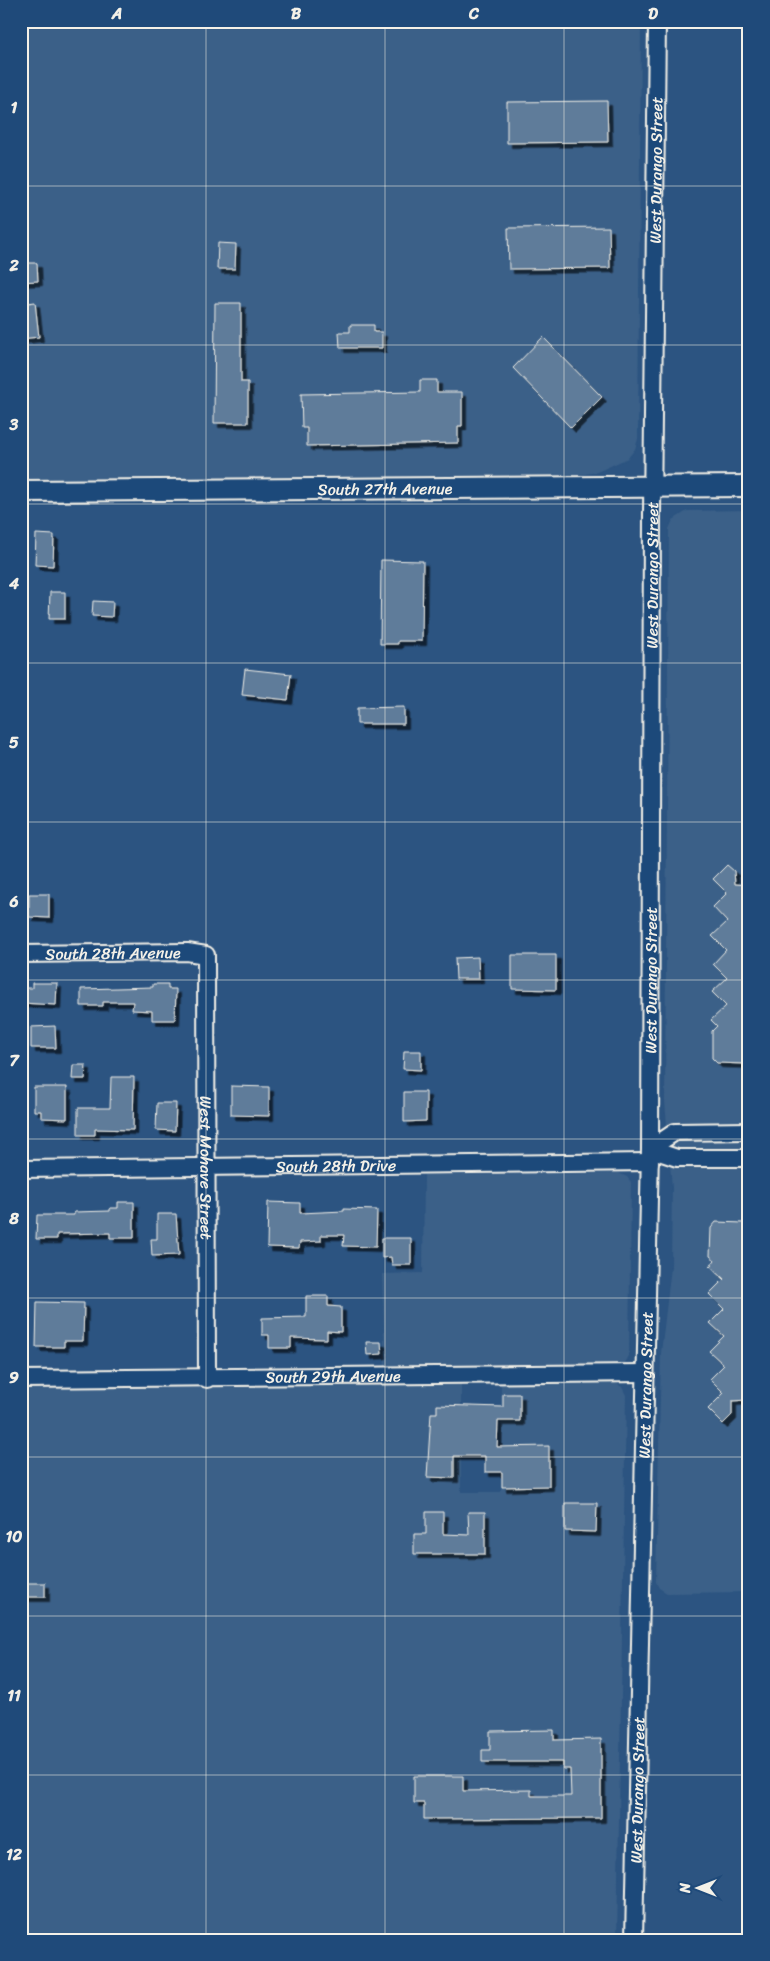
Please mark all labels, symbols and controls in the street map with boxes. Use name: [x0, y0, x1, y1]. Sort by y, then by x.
text: A: [111, 0, 122, 28]
text: B: [291, 0, 302, 28]
text: C: [468, 0, 480, 28]
text: D: [648, 0, 658, 28]
text: 1: [11, 93, 18, 122]
street label: West Durango Street: [641, 97, 671, 244]
text: 2: [8, 251, 19, 280]
text: 3: [9, 410, 19, 439]
street label: South 27th Avenue: [317, 474, 453, 504]
street label: West Durango Street: [638, 502, 667, 649]
text: 4: [8, 569, 19, 598]
text: 5: [9, 728, 19, 757]
text: 6: [8, 887, 19, 916]
street label: West Durango Street: [636, 907, 666, 1054]
street label: South 28th Avenue: [45, 938, 181, 969]
text: 7: [9, 1046, 20, 1075]
street label: West Mohave Street: [191, 1096, 221, 1240]
street label: South 28th Drive: [276, 1151, 396, 1181]
text: 8: [8, 1204, 19, 1233]
street label: West Durango Street: [630, 1311, 662, 1459]
street label: South 29th Avenue: [265, 1361, 401, 1392]
text: 9: [9, 1363, 19, 1392]
text: 10: [6, 1522, 22, 1551]
text: 11: [7, 1681, 21, 1710]
street label: West Durango Street: [622, 1716, 654, 1864]
text: 12: [6, 1840, 23, 1869]
north arrow: [672, 1864, 722, 1914]
text: N: [673, 1883, 698, 1894]

